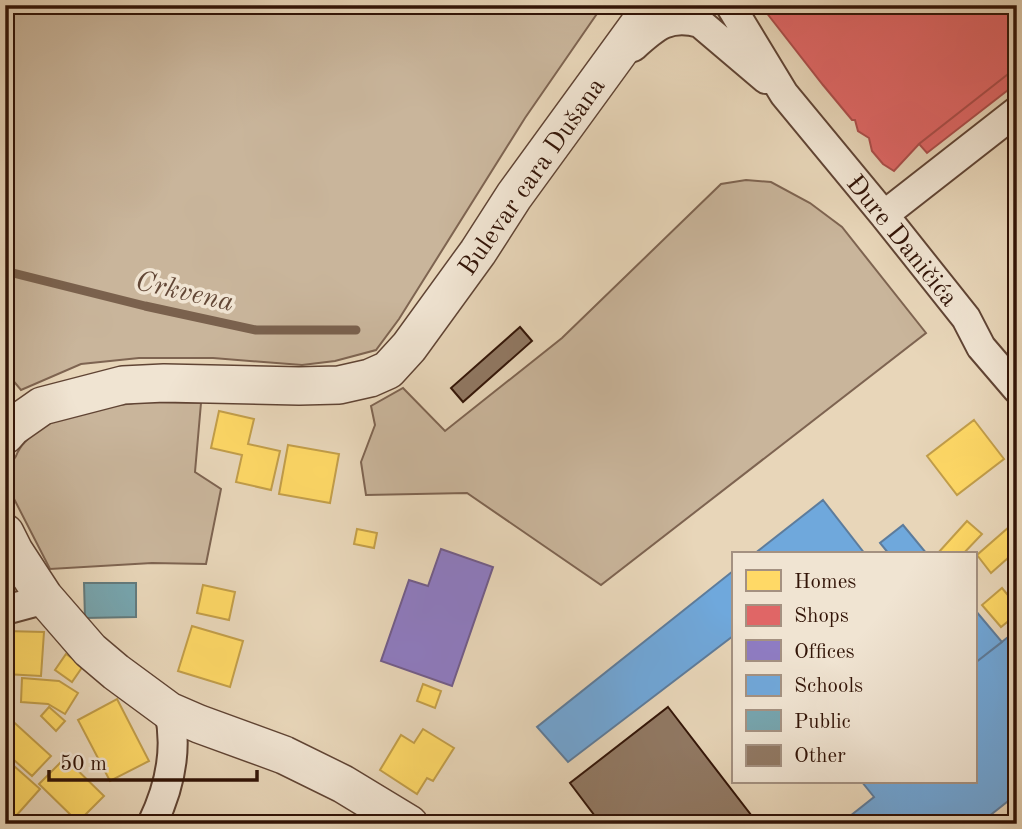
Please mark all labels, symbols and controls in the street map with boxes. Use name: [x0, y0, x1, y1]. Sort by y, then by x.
street label: Bulevar cara Dušana: [455, 73, 611, 281]
street label: Đure Daničića: [841, 171, 962, 312]
water label: Crkvena: [132, 268, 236, 318]
legend: [732, 552, 976, 784]
text: Homes: [794, 572, 856, 593]
text: Shops: [794, 606, 849, 627]
text: Offices: [794, 642, 855, 663]
text: Schools: [794, 676, 863, 697]
text: Public: [794, 712, 851, 733]
scale bar: [49, 738, 257, 782]
text: Other: [794, 746, 846, 767]
text: 50 m: [60, 754, 107, 775]

